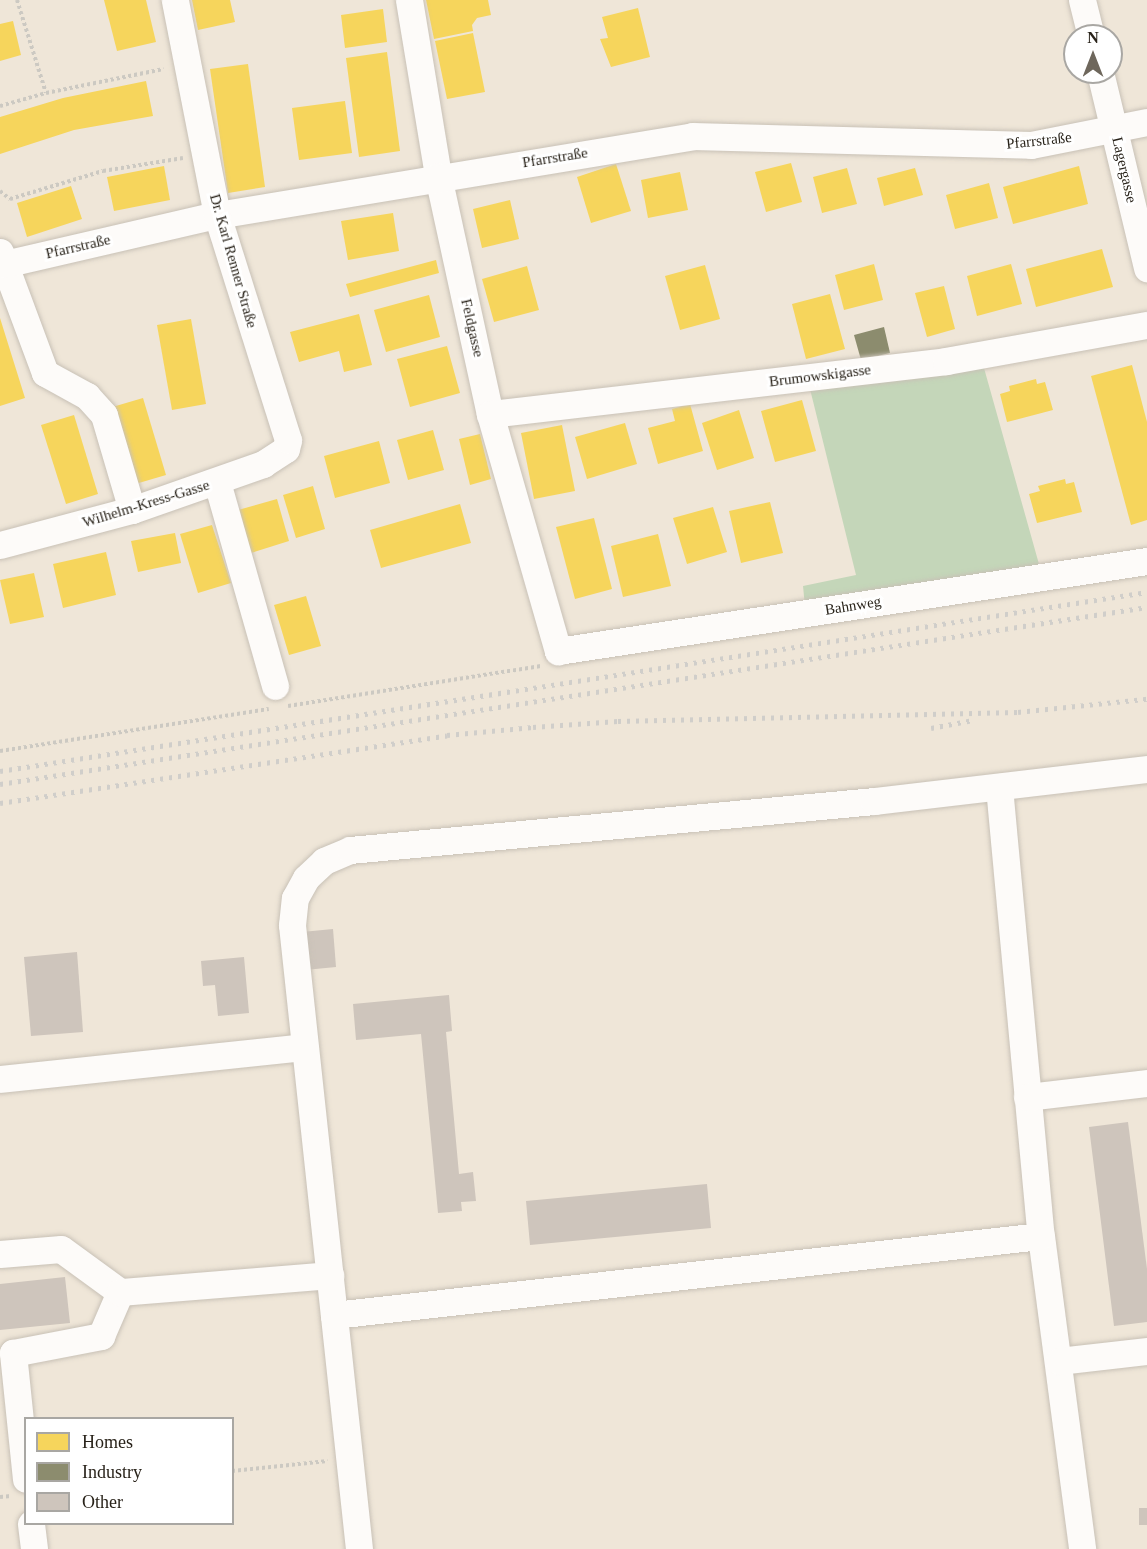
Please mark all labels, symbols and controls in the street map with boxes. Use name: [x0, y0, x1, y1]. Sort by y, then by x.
north arrow: [1063, 24, 1123, 84]
text: N: [1087, 29, 1099, 46]
street label: Pfarrstraße: [1005, 129, 1073, 153]
street label: Lagergasse: [1108, 135, 1140, 205]
street label: Pfarrstraße: [521, 144, 589, 172]
street label: Dr. Karl Renner Straße: [205, 192, 261, 330]
street label: Pfarrstraße: [44, 231, 112, 263]
street label: Feldgasse: [457, 297, 487, 359]
street label: Brumowskigasse: [768, 361, 872, 391]
street label: Wilhelm-Kress-Gasse: [80, 476, 212, 532]
street label: Bahnweg: [824, 593, 882, 619]
legend: [24, 1417, 234, 1525]
text: Homes: [82, 1432, 133, 1452]
text: Industry: [82, 1462, 142, 1482]
text: Other: [82, 1492, 123, 1512]

